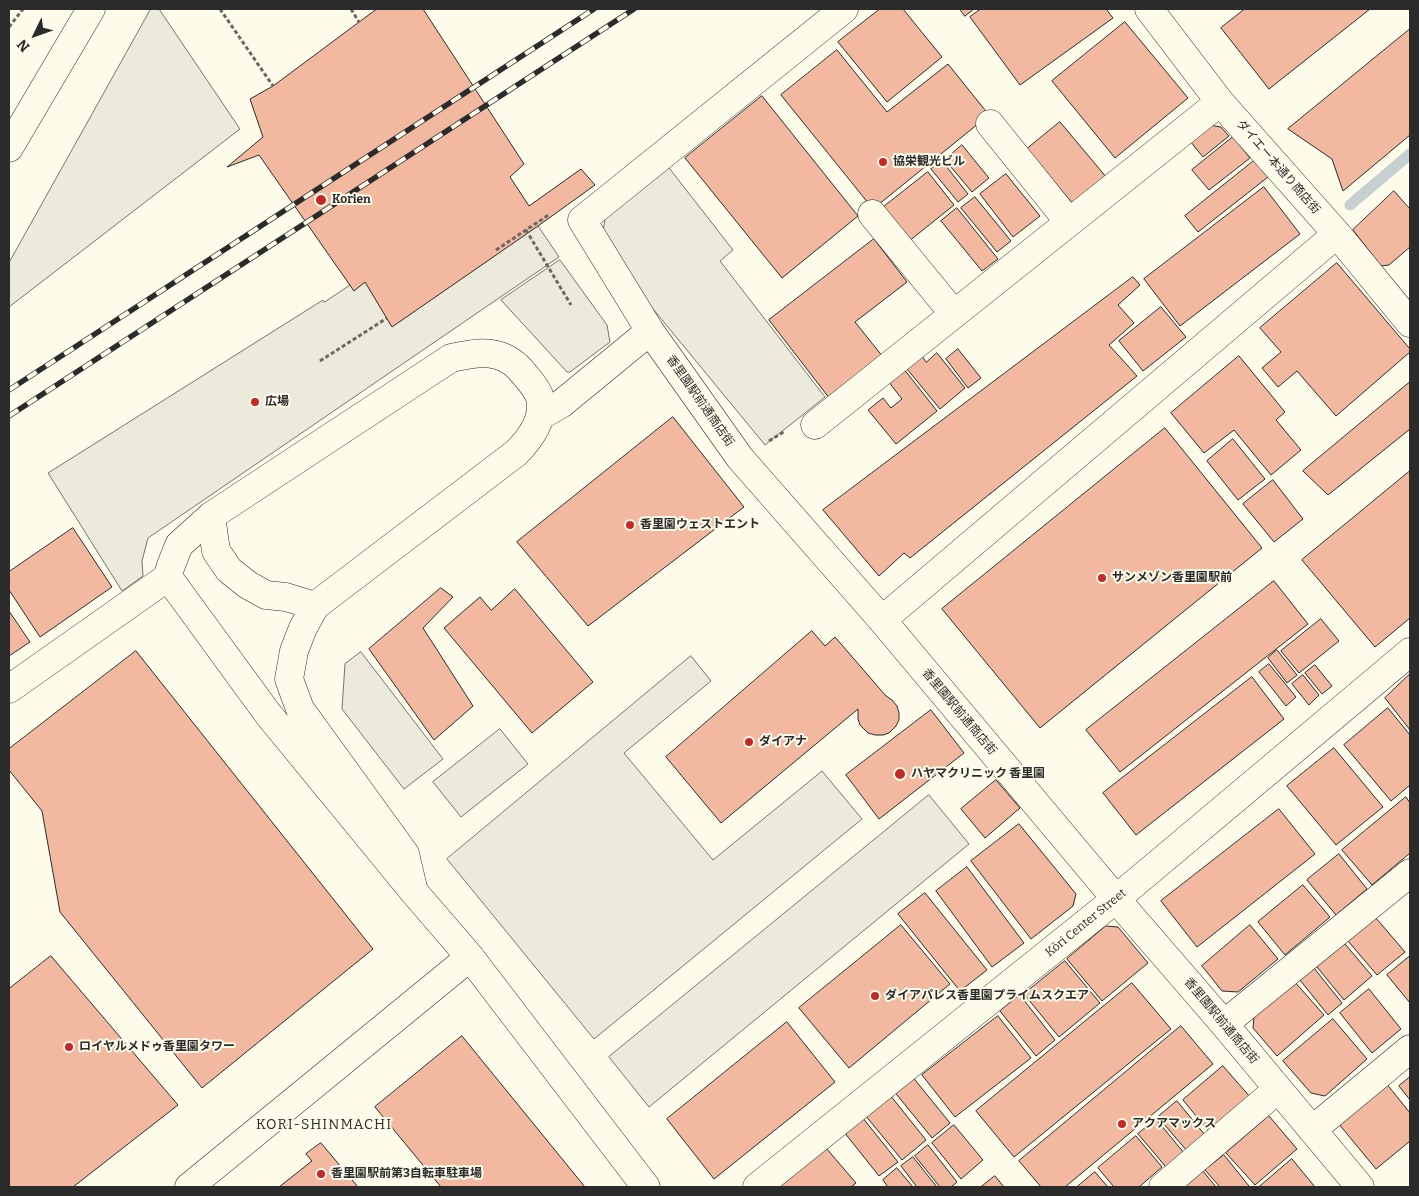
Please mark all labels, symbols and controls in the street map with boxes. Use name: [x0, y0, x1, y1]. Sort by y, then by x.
north arrow: [10, 10, 60, 60]
text: N: [14, 36, 33, 55]
street label: ダイエー本通り商店街: [1233, 117, 1323, 217]
place label: 協栄観光ビル: [893, 155, 965, 169]
marker: 協栄観光ビル: [877, 156, 889, 168]
marker: Korien: [314, 193, 328, 207]
place label: Korien: [332, 193, 371, 207]
street label: 香里園駅前通商店街: [663, 353, 737, 449]
place label: 広場: [265, 395, 289, 409]
marker: 広場: [249, 396, 261, 408]
place label: 香里園ウェストエント: [640, 518, 760, 532]
marker: 香里園ウェストエント: [624, 519, 636, 531]
place label: サンメゾン香里園駅前: [1112, 571, 1232, 585]
marker: サンメゾン香里園駅前: [1096, 572, 1108, 584]
street label: 香里園駅前通商店街: [919, 666, 999, 758]
place label: ダイアナ: [759, 735, 807, 749]
marker: ダイアナ: [743, 736, 755, 748]
marker: ハヤマクリニック 香里園: [893, 767, 907, 781]
place label: ハヤマクリニック 香里園: [911, 767, 1045, 781]
street label: Kōri Center Street: [1043, 886, 1129, 960]
street label: 香里園駅前通商店街: [1181, 975, 1261, 1067]
place label: ダイアパレス香里園プライムスクエア: [885, 989, 1089, 1003]
marker: ダイアパレス香里園プライムスクエア: [869, 990, 881, 1002]
place label: ロイヤルメドゥ香里園タワー: [79, 1040, 235, 1054]
marker: ロイヤルメドゥ香里園タワー: [63, 1041, 75, 1053]
district label: KORI-SHINMACHI: [254, 1117, 394, 1133]
place label: アクアマックス: [1132, 1117, 1216, 1131]
marker: アクアマックス: [1116, 1118, 1128, 1130]
place label: 香里園駅前第3自転車駐車場: [331, 1167, 482, 1181]
marker: 香里園駅前第3自転車駐車場: [315, 1168, 327, 1180]

